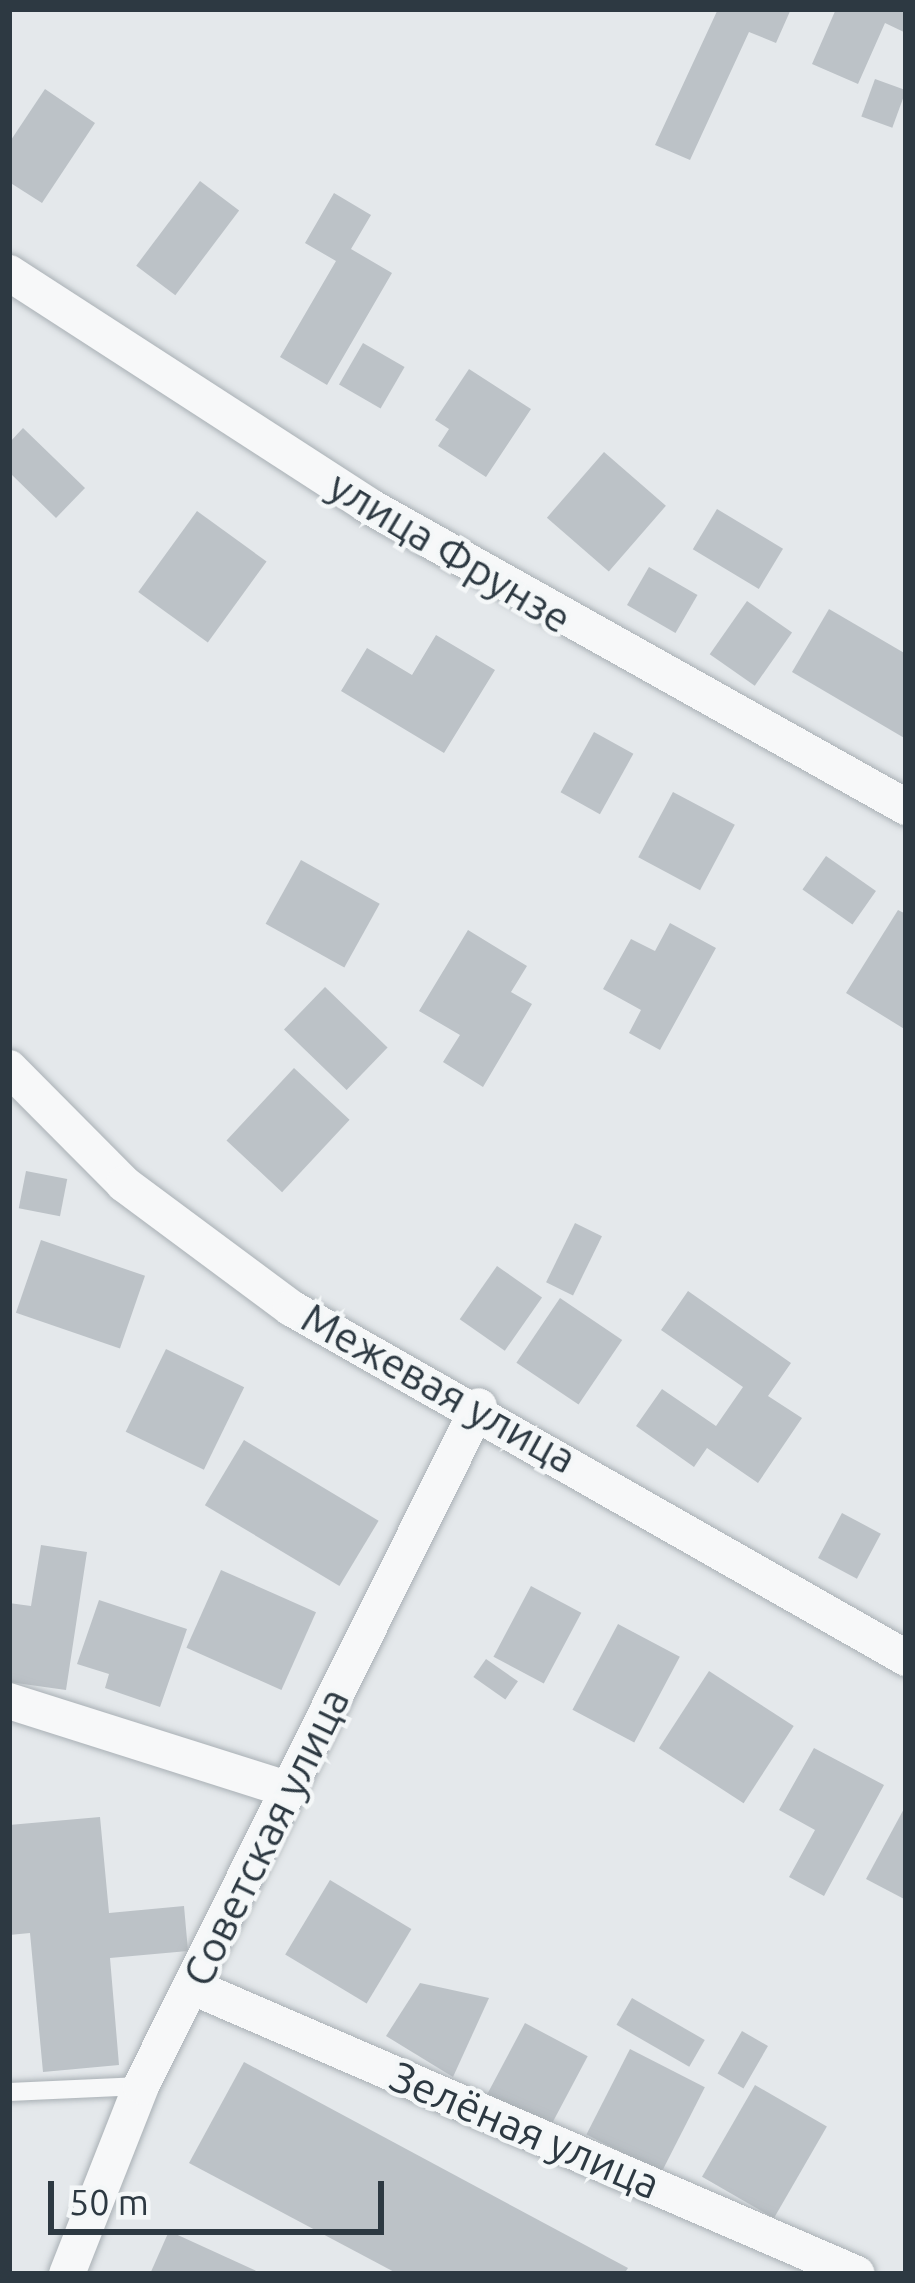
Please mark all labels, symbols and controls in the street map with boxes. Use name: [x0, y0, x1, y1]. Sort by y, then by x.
street label: улица Фрунзе: [320, 460, 580, 644]
street label: Межевая улица: [293, 1292, 585, 1484]
street label: Советская улица: [172, 1680, 360, 1994]
street label: Зелёная улица: [383, 2051, 667, 2209]
scale bar: [54, 2157, 390, 2231]
text: 50 m: [69, 2181, 149, 2222]

